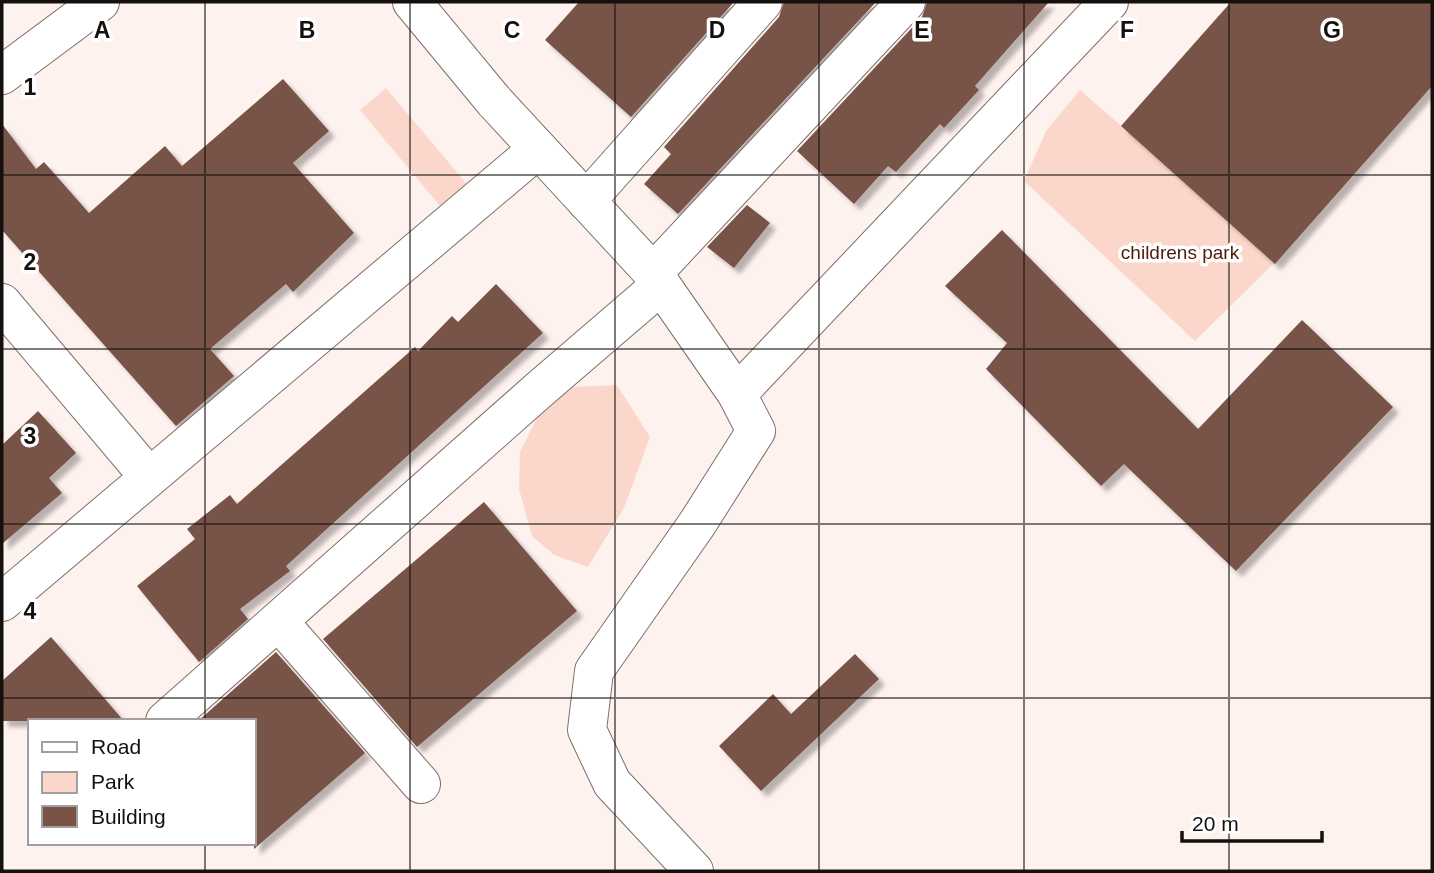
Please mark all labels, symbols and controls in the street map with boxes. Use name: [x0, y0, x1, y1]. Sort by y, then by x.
text: A: [94, 17, 110, 43]
text: B: [299, 17, 315, 43]
text: C: [504, 17, 520, 43]
text: D: [709, 17, 725, 43]
text: E: [914, 17, 930, 43]
text: F: [1120, 17, 1134, 43]
text: G: [1323, 17, 1341, 43]
text: 1: [24, 74, 37, 100]
park label: childrens park: [1121, 242, 1240, 263]
text: 2: [24, 249, 36, 275]
text: 3: [24, 423, 36, 449]
text: 4: [24, 598, 37, 624]
legend: [28, 719, 256, 845]
text: Road: [91, 735, 141, 758]
text: Park: [91, 770, 135, 793]
scale bar: [1182, 800, 1322, 844]
text: Building: [91, 805, 166, 828]
text: 20 m: [1192, 812, 1239, 835]

